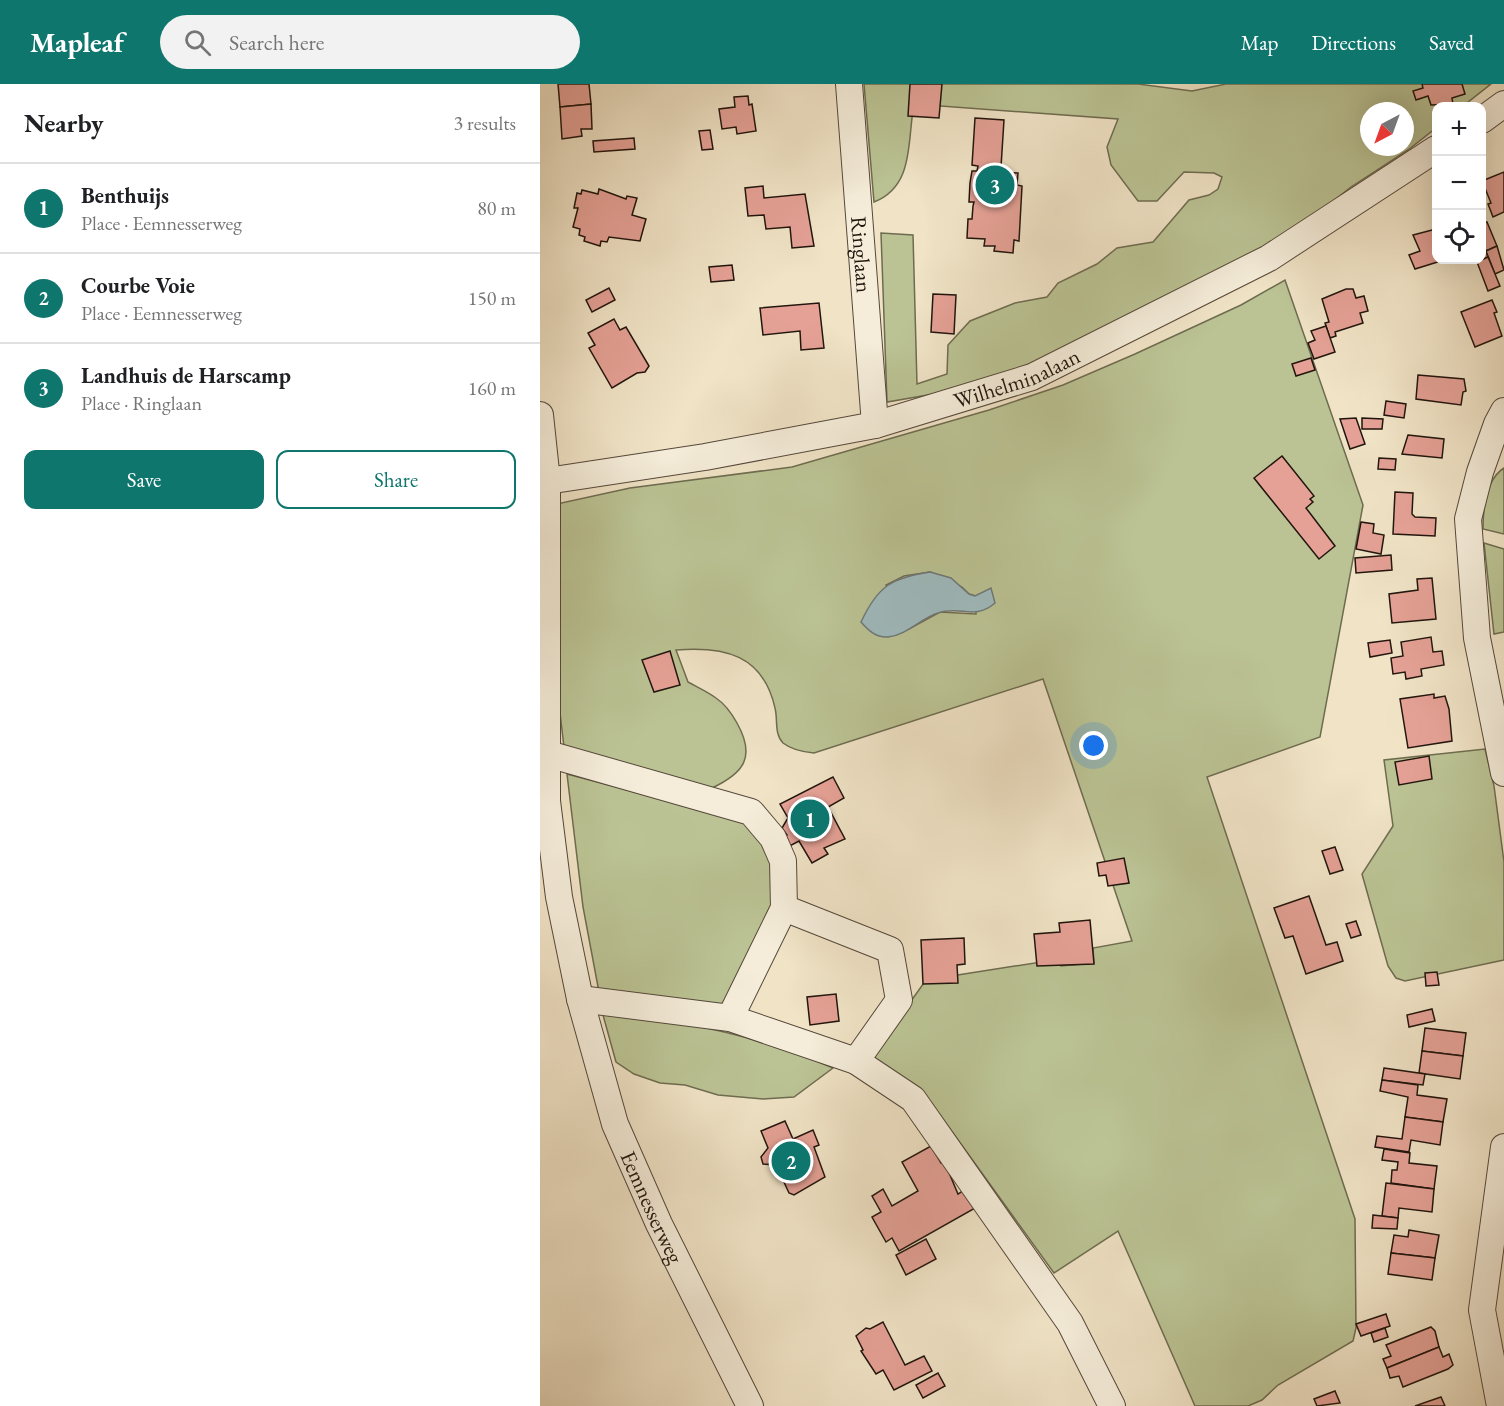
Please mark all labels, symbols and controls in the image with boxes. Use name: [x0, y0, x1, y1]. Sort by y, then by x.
search box: [160, 15, 580, 69]
text: Mapleaf: [30, 24, 124, 60]
icon: search: [181, 26, 214, 59]
text: Search here: [229, 28, 324, 57]
text: Map: [1241, 29, 1278, 56]
text: Directions: [1311, 29, 1396, 56]
text: Saved: [1429, 29, 1474, 56]
north arrow: [1360, 102, 1414, 156]
map controls: [1432, 102, 1486, 264]
button: +: [1432, 102, 1486, 156]
text: Nearby: [24, 106, 104, 140]
text: 3 results: [453, 110, 516, 136]
button: −: [1432, 156, 1486, 210]
pin: 3: [976, 162, 1014, 208]
text: Benthuijs: [81, 181, 169, 210]
text: 1: [38, 195, 49, 221]
text: 80 m: [477, 195, 516, 221]
text: Place · Eemnesserweg: [81, 210, 242, 236]
button: locate: [1432, 210, 1486, 264]
street label: Ringlaan: [845, 215, 879, 294]
text: Courbe Voie: [81, 271, 195, 300]
text: 2: [38, 285, 49, 311]
text: 150 m: [468, 285, 516, 311]
text: Place · Eemnesserweg: [81, 300, 242, 326]
street label: Wilhelminalaan: [950, 341, 1085, 415]
text: Landhuis de Harscamp: [81, 361, 291, 390]
text: 3: [38, 375, 49, 401]
text: 160 m: [468, 375, 516, 401]
text: Place · Ringlaan: [81, 390, 202, 416]
button: Save: [24, 450, 264, 509]
button: Share: [276, 450, 516, 509]
your location: [1079, 731, 1108, 760]
pin: 1: [790, 796, 830, 842]
pin: 2: [772, 1138, 810, 1184]
street label: Eemnesserweg: [614, 1146, 691, 1268]

